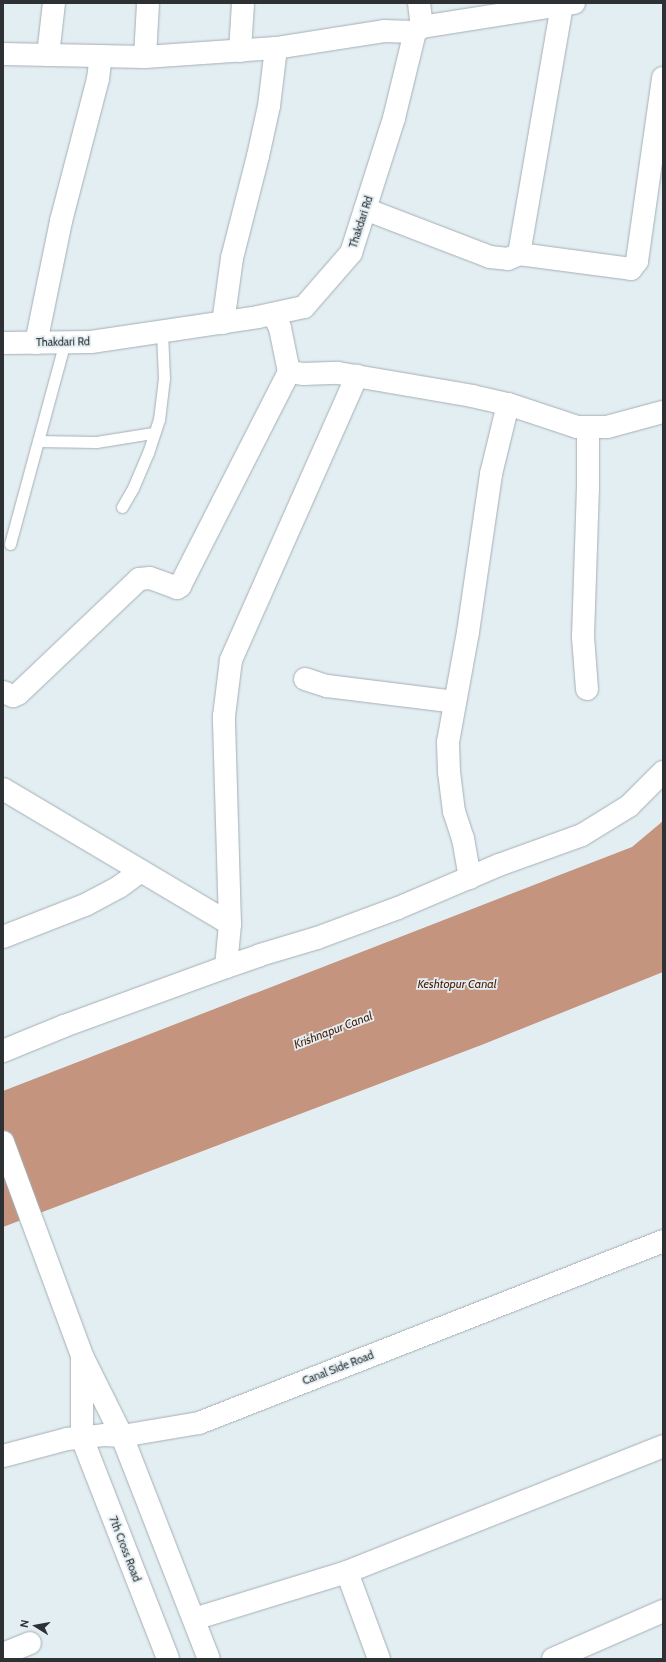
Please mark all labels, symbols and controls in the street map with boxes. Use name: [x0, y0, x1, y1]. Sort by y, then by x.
street label: Thakdari Rd: [346, 194, 376, 250]
street label: Thakdari Rd: [36, 335, 90, 349]
water label: Keshtopur Canal: [417, 977, 497, 991]
water label: Krishnapur Canal: [292, 1008, 374, 1052]
street label: Canal Side Road: [300, 1348, 376, 1388]
street label: 7th Cross Road: [106, 1514, 144, 1584]
north arrow: [16, 1606, 56, 1646]
text: N: [17, 1619, 32, 1629]

